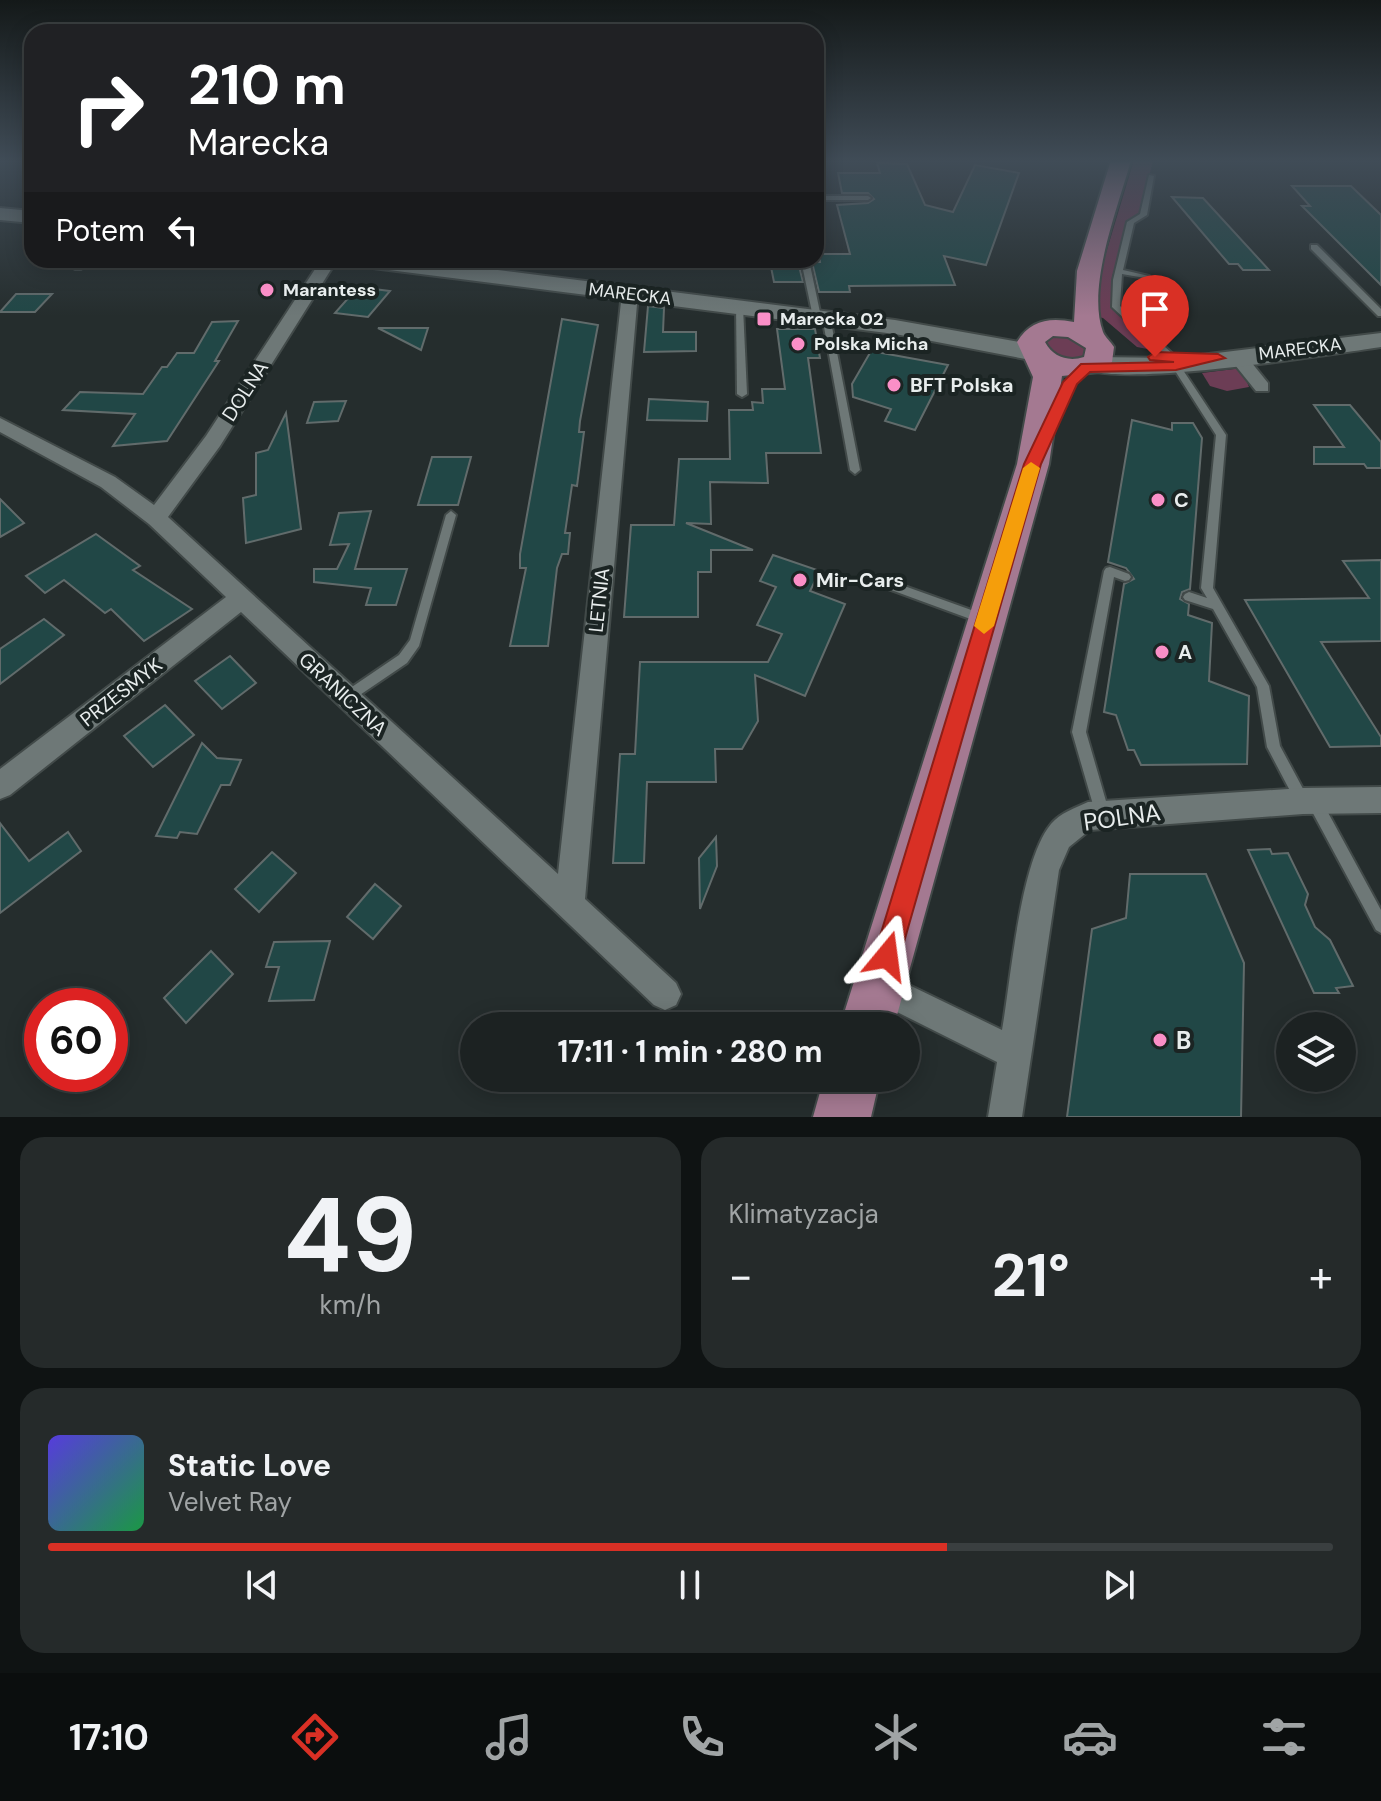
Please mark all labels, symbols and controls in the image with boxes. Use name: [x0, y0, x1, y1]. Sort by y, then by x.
text: 210 m: [188, 48, 346, 121]
icon: right: [56, 56, 160, 160]
text: Marecka: [188, 119, 329, 166]
icon: left: [161, 208, 205, 252]
text: Potem: [56, 211, 145, 250]
pin: [1121, 275, 1189, 357]
street label: MARECKA: [587, 277, 673, 311]
place label: Marantess: [283, 278, 376, 302]
marker: Marantess: [258, 281, 276, 299]
icon: arrive: [1133, 287, 1177, 331]
place label: Marecka 02: [780, 307, 883, 331]
marker: Marecka 02: [755, 310, 773, 328]
place label: Polska Micha: [814, 332, 928, 356]
street label: MARECKA: [1257, 332, 1343, 366]
marker: Polska Micha: [789, 335, 807, 353]
street label: DOLNA: [216, 356, 274, 426]
place label: BFT Polska: [910, 372, 1013, 398]
marker: BFT Polska: [885, 376, 903, 394]
place label: C: [1174, 487, 1189, 513]
marker: C: [1149, 491, 1167, 509]
street label: LETNIA: [583, 566, 615, 634]
place label: Mir-Cars: [816, 567, 904, 593]
marker: Mir-Cars: [791, 571, 809, 589]
place label: A: [1178, 639, 1192, 665]
marker: A: [1153, 643, 1171, 661]
street label: GRANICZNA: [294, 647, 392, 741]
street label: PRZESMYK: [75, 652, 168, 732]
street label: POLNA: [1081, 796, 1163, 838]
position arrow: [845, 914, 929, 998]
speed limit sign: 60: [24, 988, 128, 1092]
map controls: [1276, 1012, 1356, 1092]
button: layers: [1276, 1012, 1356, 1092]
place label: B: [1176, 1025, 1191, 1056]
marker: B: [1151, 1031, 1169, 1049]
text: 17:11 · 1 min · 280 m: [557, 1032, 823, 1071]
text: 49: [283, 1168, 417, 1303]
text: Klimatyzacja: [729, 1197, 879, 1231]
text: 21°: [992, 1236, 1070, 1315]
text: −: [729, 1247, 753, 1305]
text: +: [1309, 1247, 1333, 1305]
text: km/h: [320, 1288, 381, 1322]
text: Static Love: [168, 1446, 331, 1485]
text: Velvet Ray: [168, 1485, 292, 1519]
icon: previous: [240, 1563, 284, 1607]
icon: pause: [668, 1563, 712, 1607]
icon: next: [1097, 1563, 1141, 1607]
icon: directions: [287, 1709, 343, 1765]
icon: music: [481, 1709, 537, 1765]
icon: phone: [674, 1709, 730, 1765]
icon: climate: [868, 1709, 924, 1765]
icon: car: [1062, 1709, 1118, 1765]
icon: filters: [1256, 1709, 1312, 1765]
text: 17:10: [69, 1714, 149, 1761]

